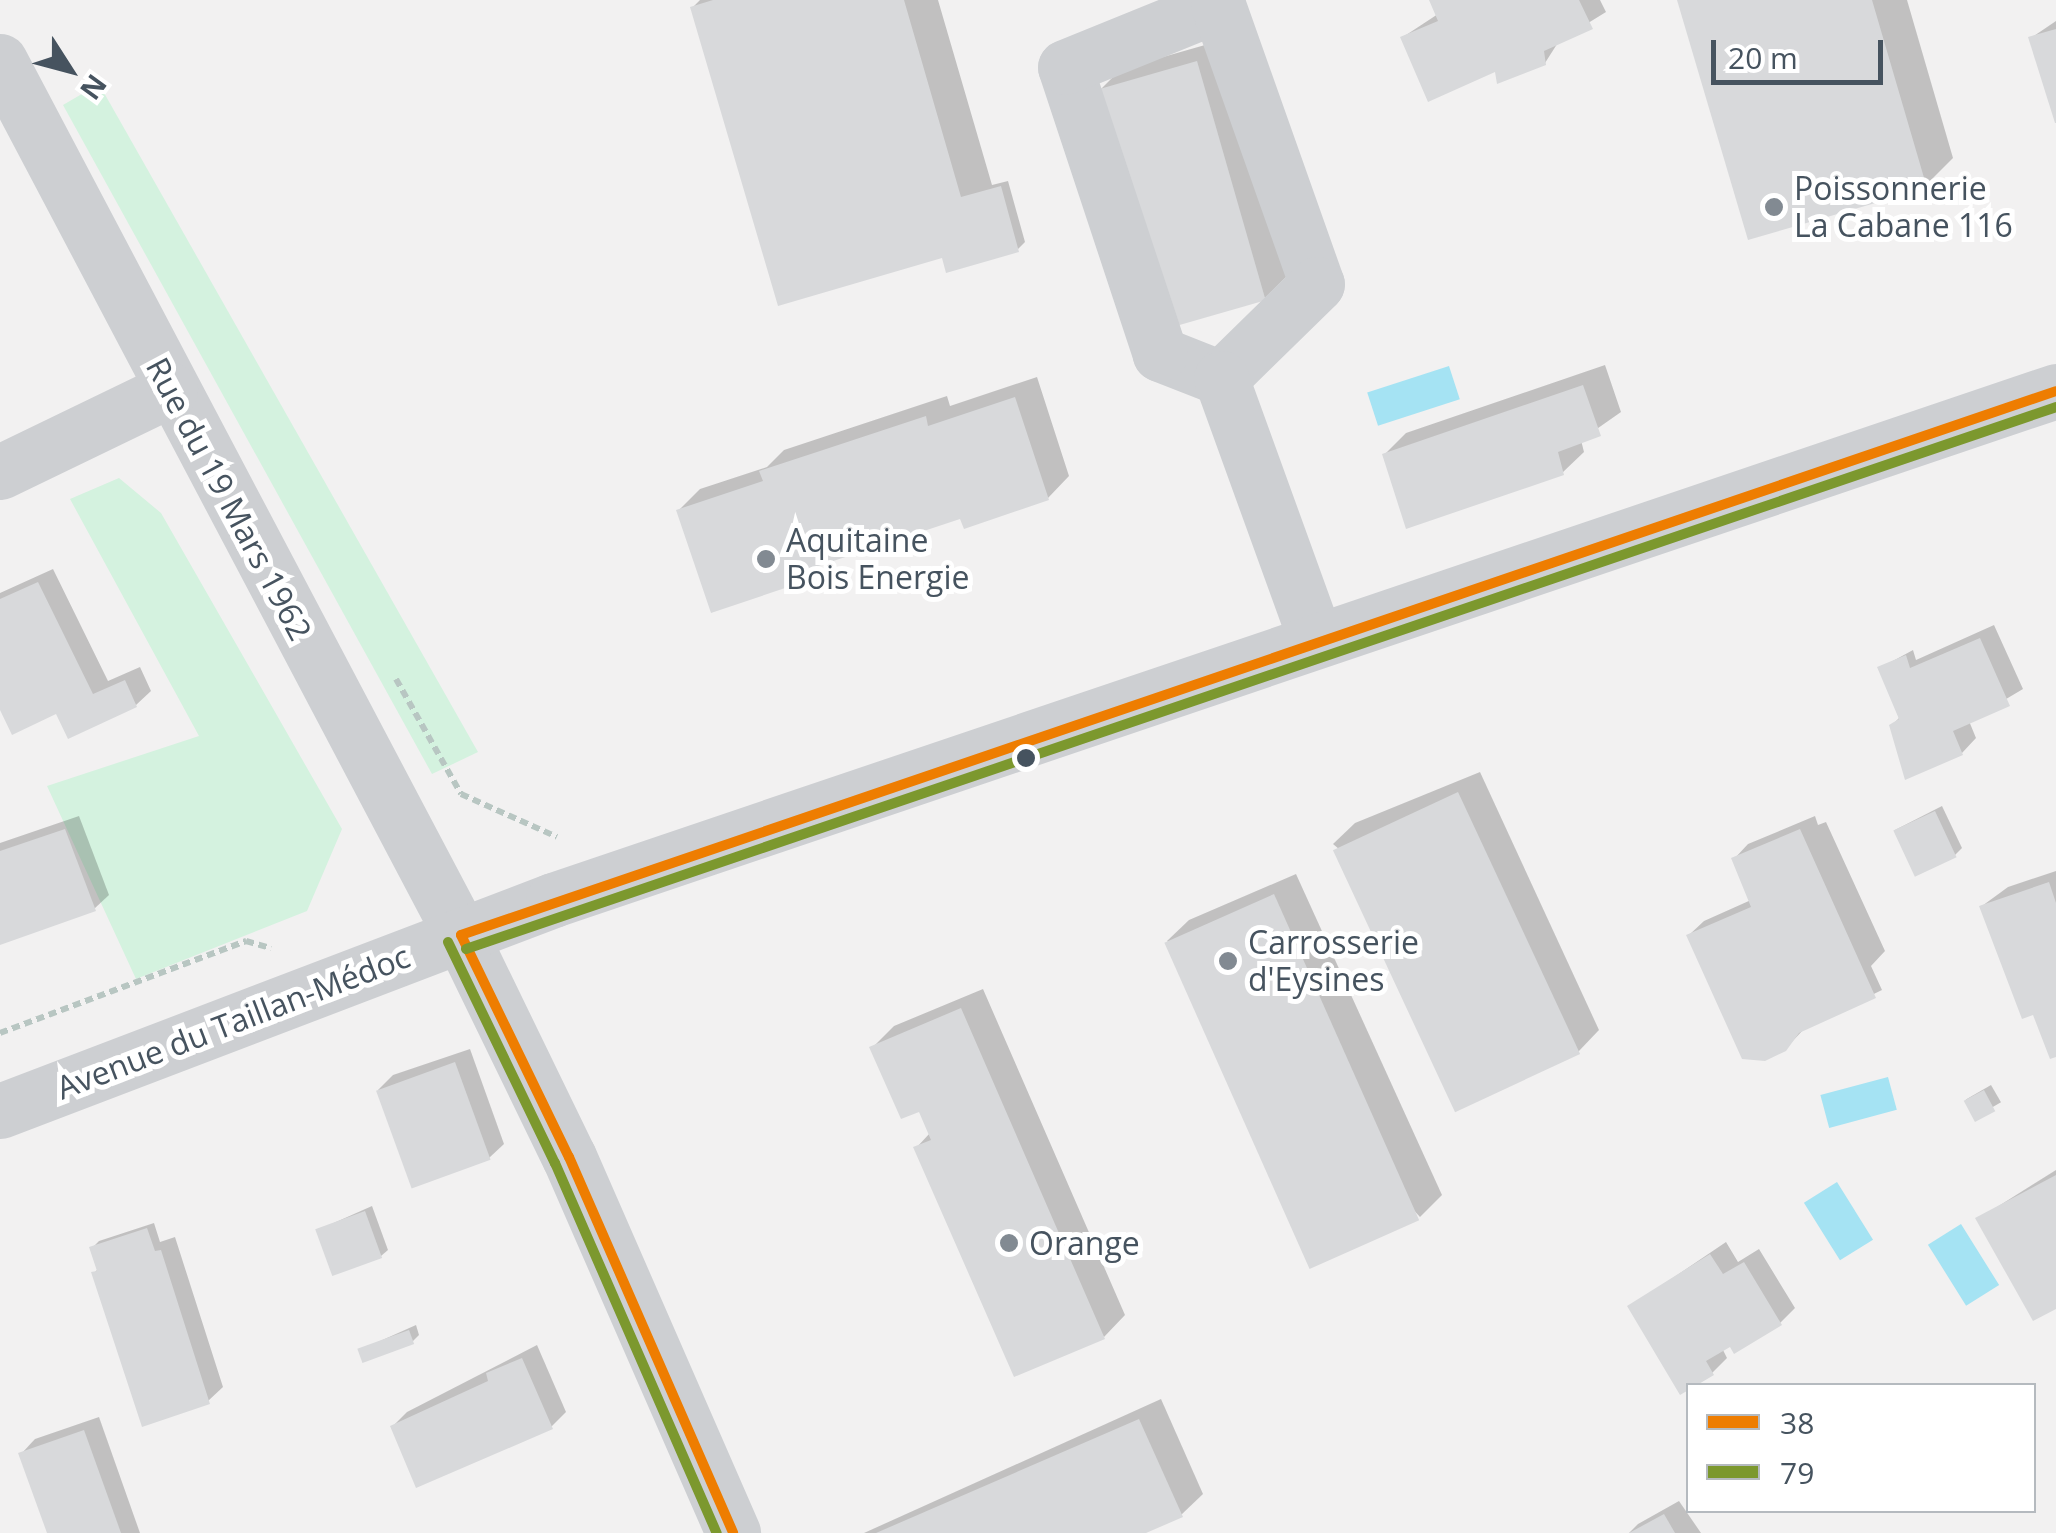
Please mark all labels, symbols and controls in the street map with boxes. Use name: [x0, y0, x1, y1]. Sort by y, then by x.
north arrow: [20, 20, 120, 120]
scale bar: [1716, 20, 1888, 82]
text: 20 m: [1728, 37, 1798, 78]
text: N: [72, 67, 116, 108]
place label: Poissonnerie La Cabane 116: [1794, 170, 2013, 245]
marker: Poissonnerie La Cabane 116: [1763, 196, 1785, 218]
street label: Rue du 19 Mars 1962: [138, 351, 320, 647]
place label: Aquitaine Bois Energie: [786, 522, 969, 597]
marker: Aquitaine Bois Energie: [755, 548, 777, 570]
unlabelled marker: [1016, 748, 1036, 768]
place label: Carrosserie d'Eysines: [1248, 924, 1419, 999]
street label: Avenue du Taillan-Médoc: [51, 937, 415, 1107]
marker: Carrosserie d'Eysines: [1217, 950, 1239, 972]
place label: Orange: [1029, 1224, 1140, 1262]
marker: Orange: [998, 1232, 1020, 1254]
legend: [1686, 1383, 2036, 1513]
text: 38: [1780, 1402, 1814, 1443]
text: 79: [1780, 1452, 1814, 1493]

